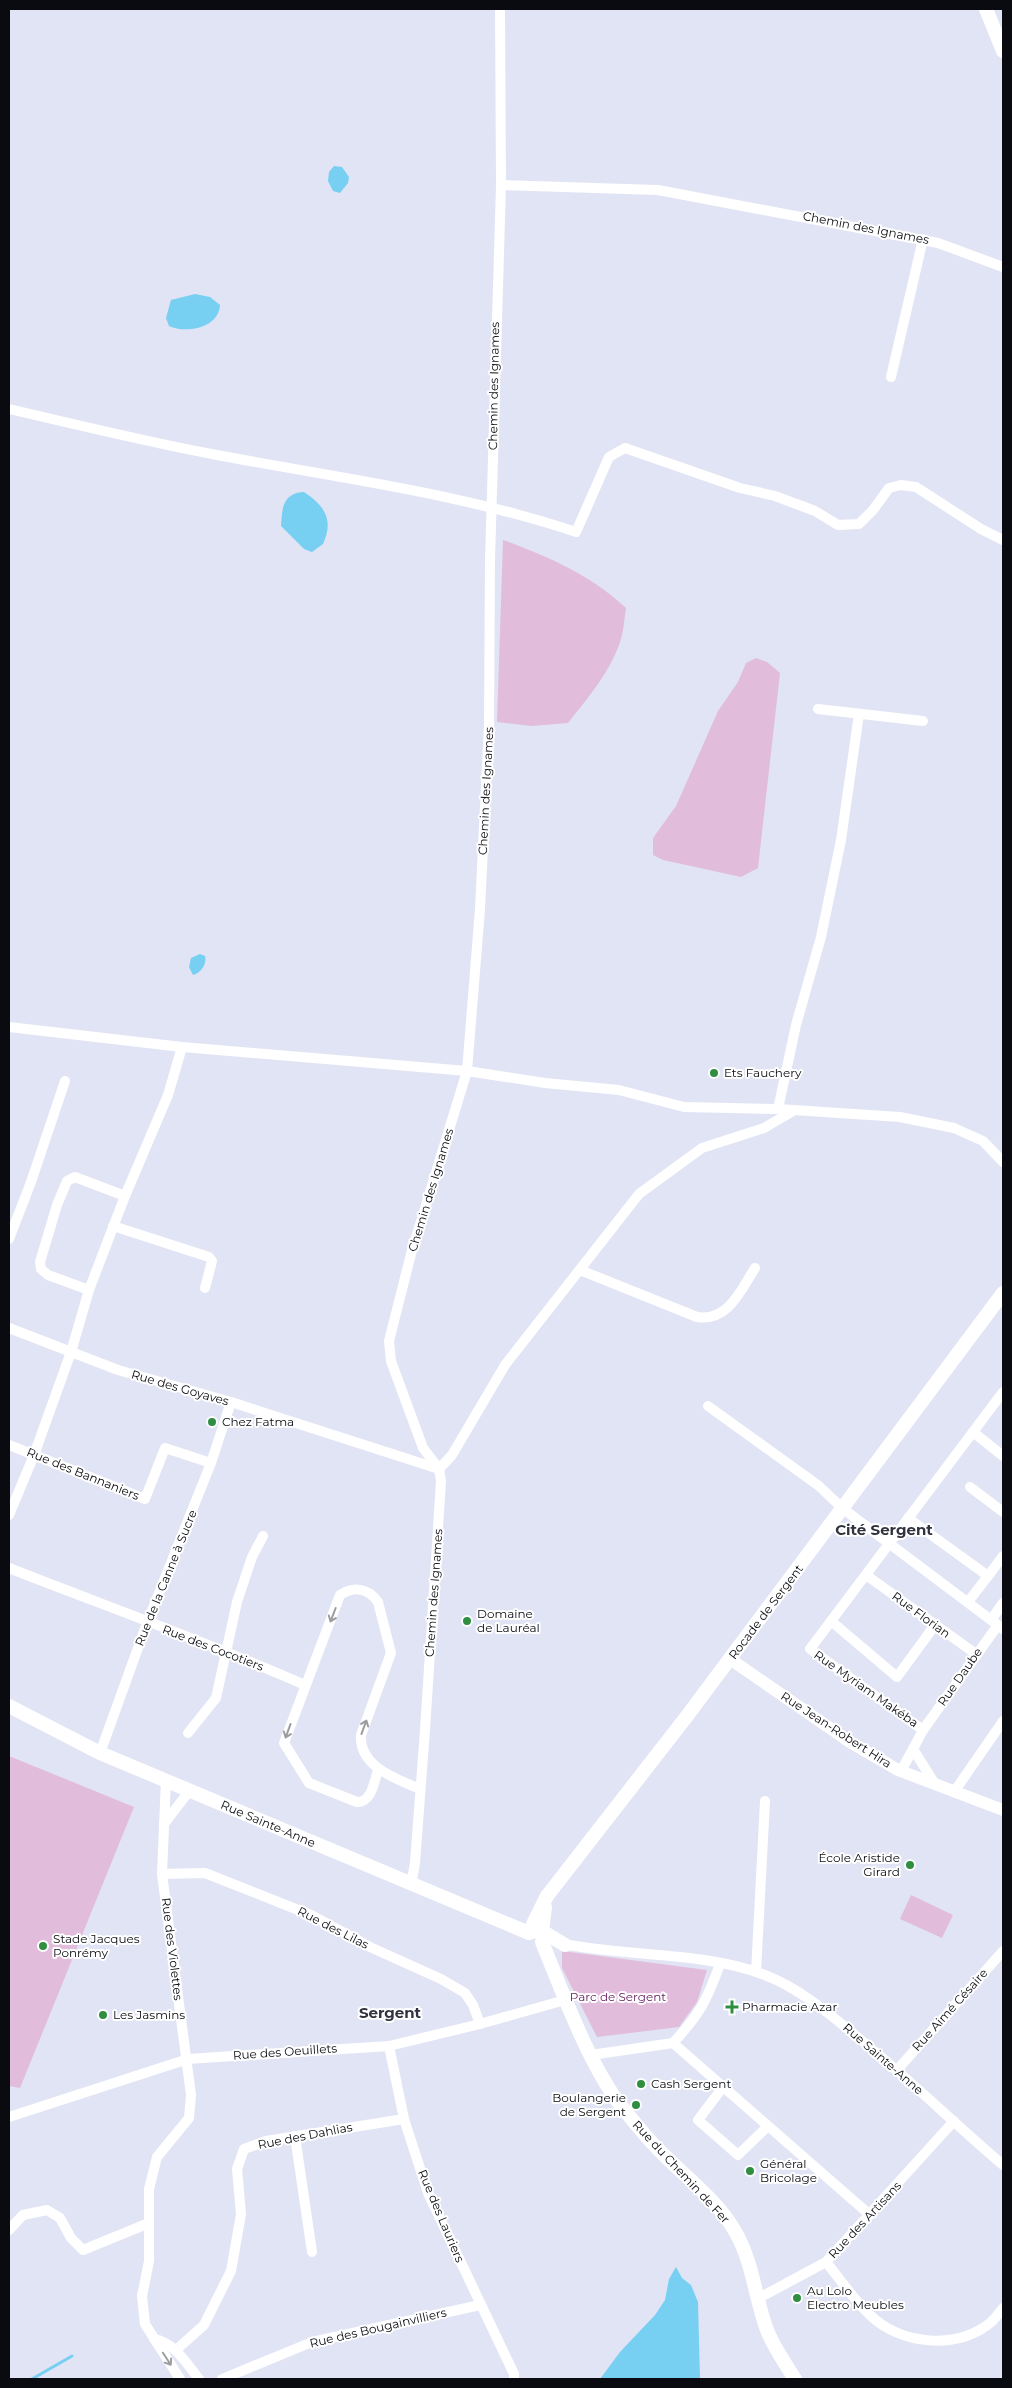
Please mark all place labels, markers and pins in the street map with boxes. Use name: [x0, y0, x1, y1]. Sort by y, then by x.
place label: Ets Fauchery: [724, 1065, 802, 1080]
marker: Ets Fauchery: [708, 1067, 720, 1079]
place label: Chez Fatma: [222, 1414, 294, 1429]
marker: Chez Fatma: [206, 1416, 218, 1428]
place label: Domaine de Lauréal: [477, 1606, 540, 1635]
marker: Domaine de Lauréal: [461, 1615, 473, 1627]
place label: École Aristide Girard: [818, 1850, 900, 1879]
marker: École Aristide Girard: [904, 1859, 916, 1871]
place label: Stade Jacques Ponrémy: [53, 1931, 140, 1960]
marker: Stade Jacques Ponrémy: [37, 1940, 49, 1952]
place label: Pharmacie Azar: [742, 1999, 837, 2014]
marker: Pharmacie Azar: [726, 2001, 738, 2013]
place label: Les Jasmins: [113, 2007, 185, 2022]
marker: Les Jasmins: [97, 2009, 109, 2021]
place label: Cash Sergent: [651, 2076, 731, 2091]
marker: Cash Sergent: [635, 2078, 647, 2090]
place label: Boulangerie de Sergent: [552, 2090, 626, 2119]
marker: Boulangerie de Sergent: [630, 2099, 642, 2111]
place label: Général Bricolage: [760, 2156, 817, 2185]
marker: Général Bricolage: [744, 2165, 756, 2177]
place label: Au Lolo Electro Meubles: [807, 2283, 904, 2312]
marker: Au Lolo Electro Meubles: [791, 2292, 803, 2304]

